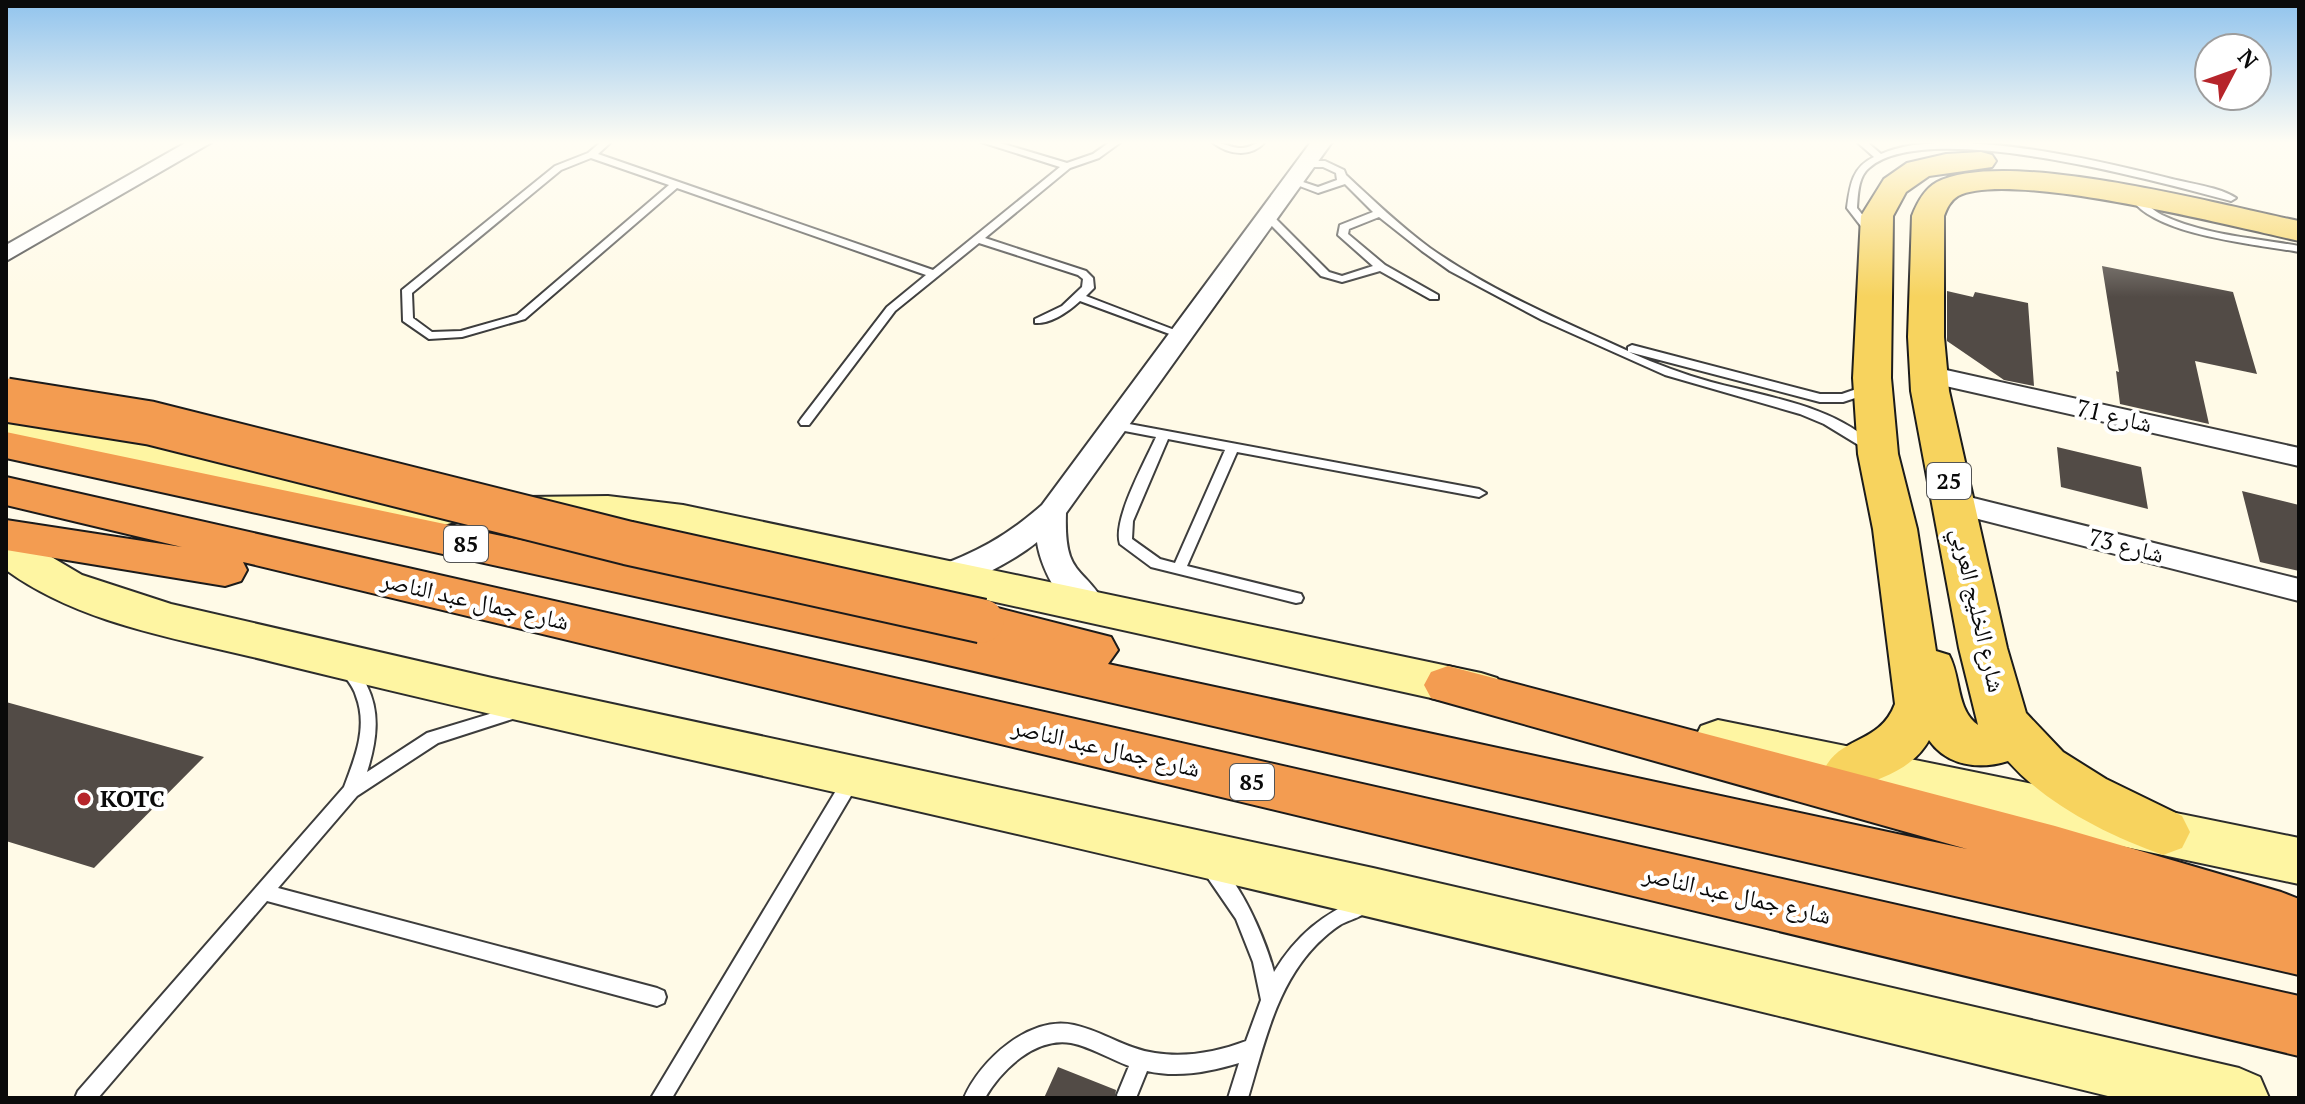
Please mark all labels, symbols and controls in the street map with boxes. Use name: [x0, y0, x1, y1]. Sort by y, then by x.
north arrow: [2193, 32, 2273, 112]
text: N: [2232, 43, 2265, 75]
street label: شارع 71: [2073, 391, 2155, 439]
road number: 25: [1927, 463, 1971, 499]
street label: شارع 73: [2085, 520, 2167, 570]
street label: شارع الخليج العربي: [1940, 524, 2013, 696]
road number: 85: [444, 526, 488, 562]
street label: شارع جمال عبد الناصر: [377, 563, 572, 637]
street label: شارع جمال عبد الناصر: [1008, 710, 1203, 784]
road number: 85: [1230, 764, 1274, 800]
place label: KOTC: [100, 782, 165, 814]
marker: KOTC: [75, 790, 93, 808]
street label: شارع جمال عبد الناصر: [1639, 857, 1834, 931]

